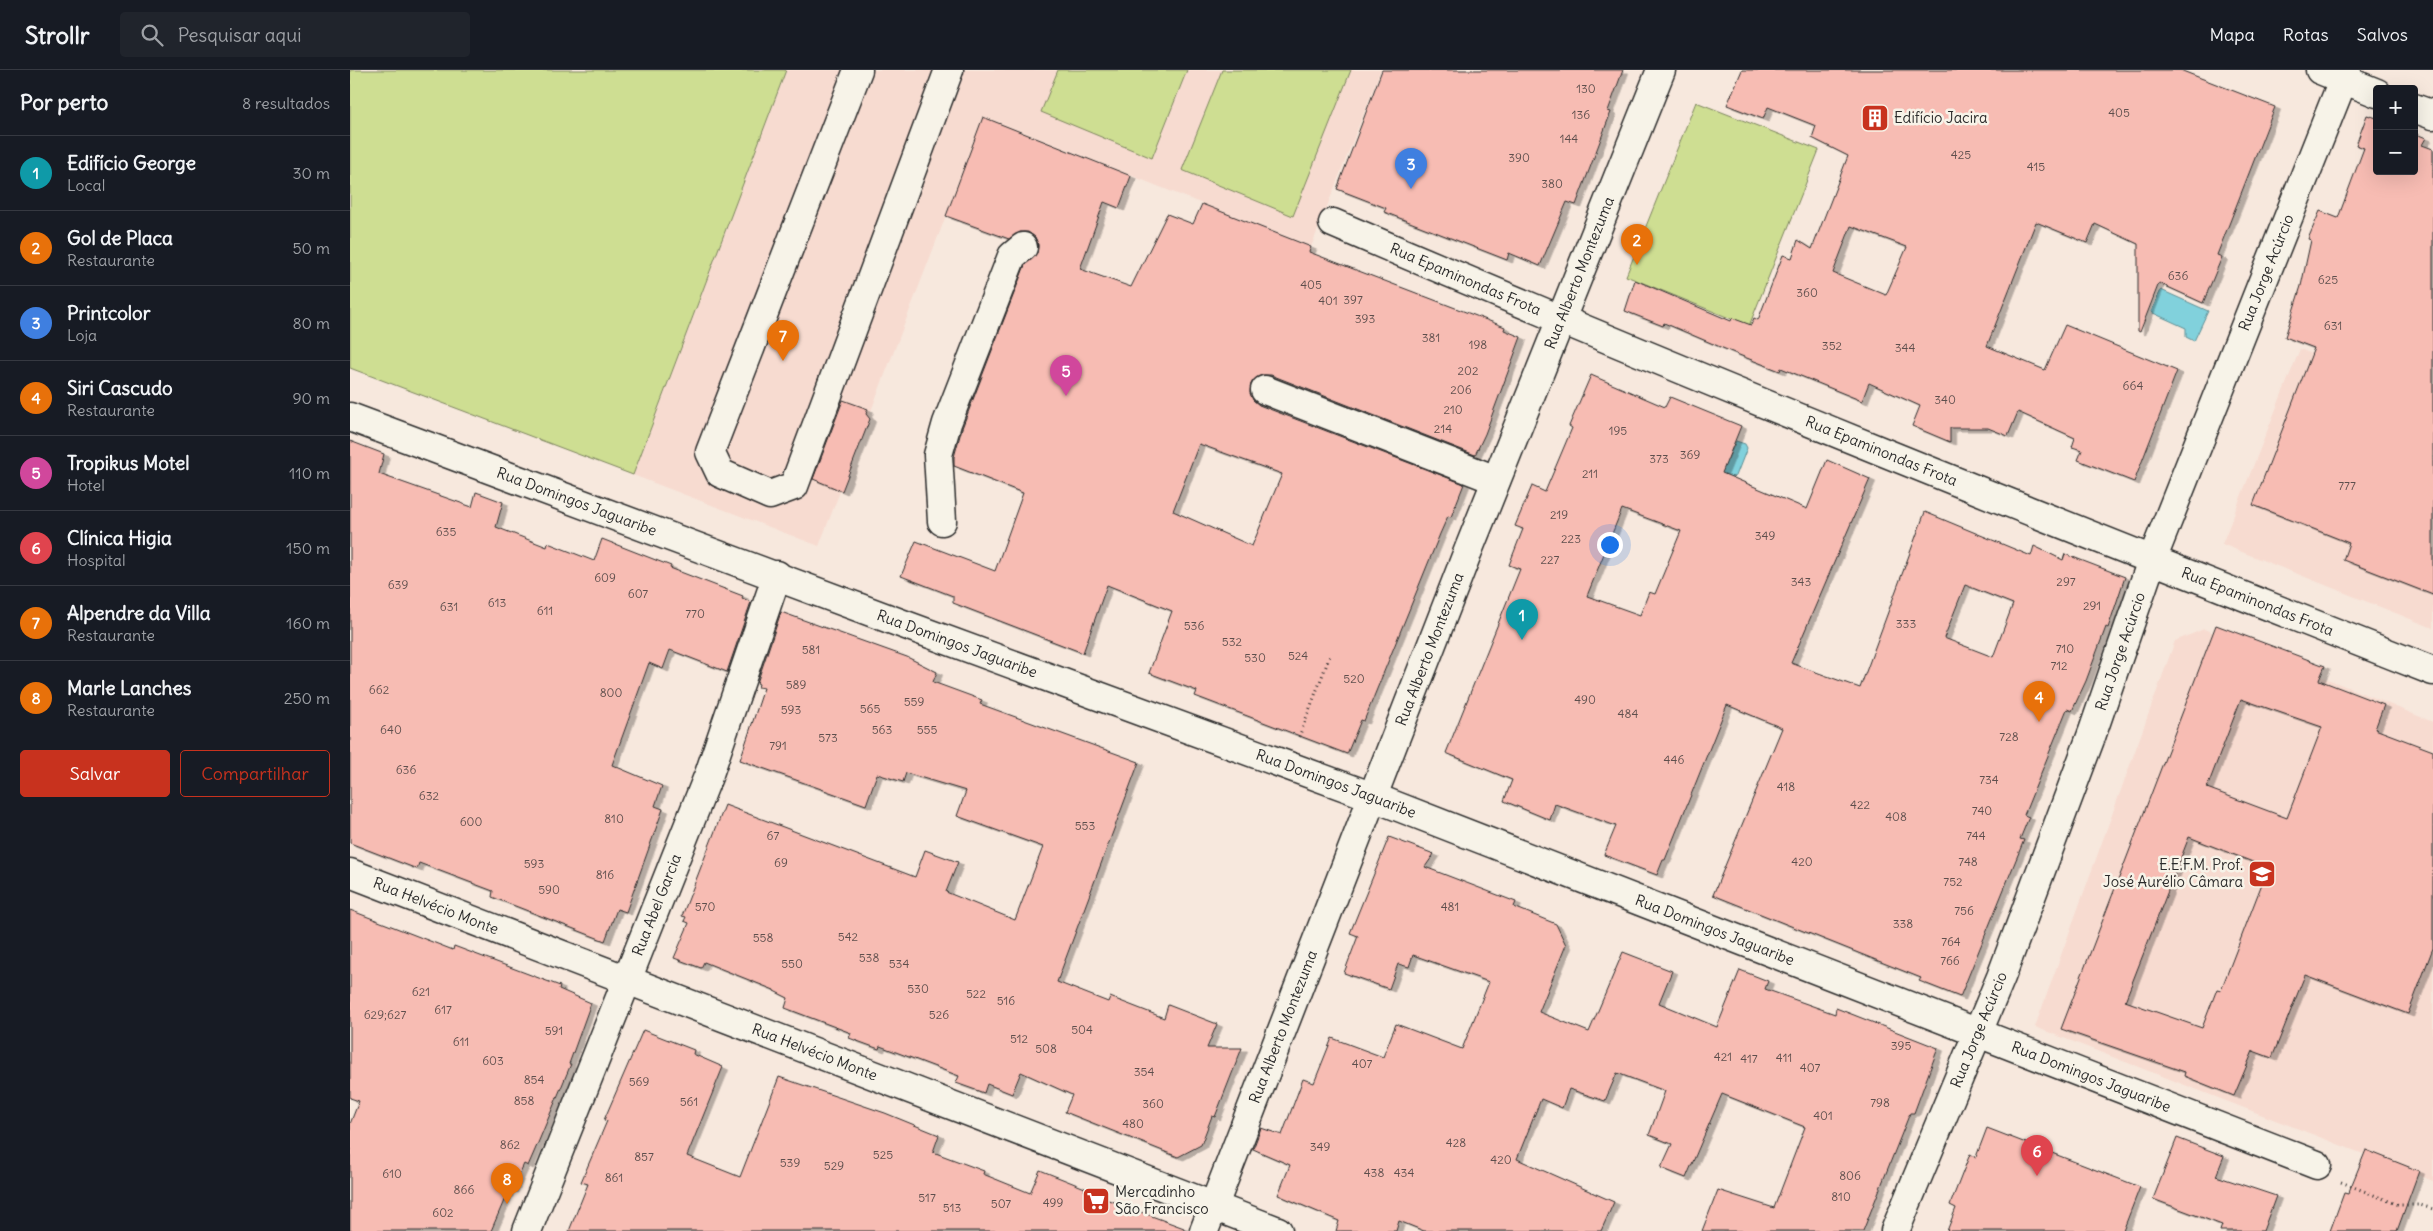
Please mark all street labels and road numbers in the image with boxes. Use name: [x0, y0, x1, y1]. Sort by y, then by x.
street label: Rua Alberto Montezuma: [1540, 193, 1618, 352]
street label: Rua Jorge Acúrcio: [2234, 211, 2298, 334]
street label: Rua Epaminondas Frota: [1387, 239, 1544, 319]
street label: Rua Epaminondas Frota: [1803, 411, 1961, 490]
street label: Rua Domingos Jaguaribe: [494, 463, 660, 540]
street label: Rua Epaminondas Frota: [2179, 562, 2337, 640]
street label: Rua Alberto Montezuma: [1391, 569, 1468, 728]
street label: Rua Jorge Acúrcio: [2091, 590, 2149, 713]
street label: Rua Domingos Jaguaribe: [874, 605, 1040, 682]
street label: Rua Domingos Jaguaribe: [1253, 745, 1419, 822]
street label: Rua Abel Garcia: [628, 851, 685, 959]
street label: Rua Helvécio Monte: [371, 873, 501, 938]
street label: Rua Domingos Jaguaribe: [1632, 890, 1797, 969]
street label: Rua Alberto Montezuma: [1245, 947, 1321, 1106]
street label: Rua Jorge Acúrcio: [1946, 969, 2011, 1090]
street label: Rua Helvécio Monte: [749, 1019, 880, 1085]
street label: Rua Domingos Jaguaribe: [2009, 1037, 2174, 1116]

